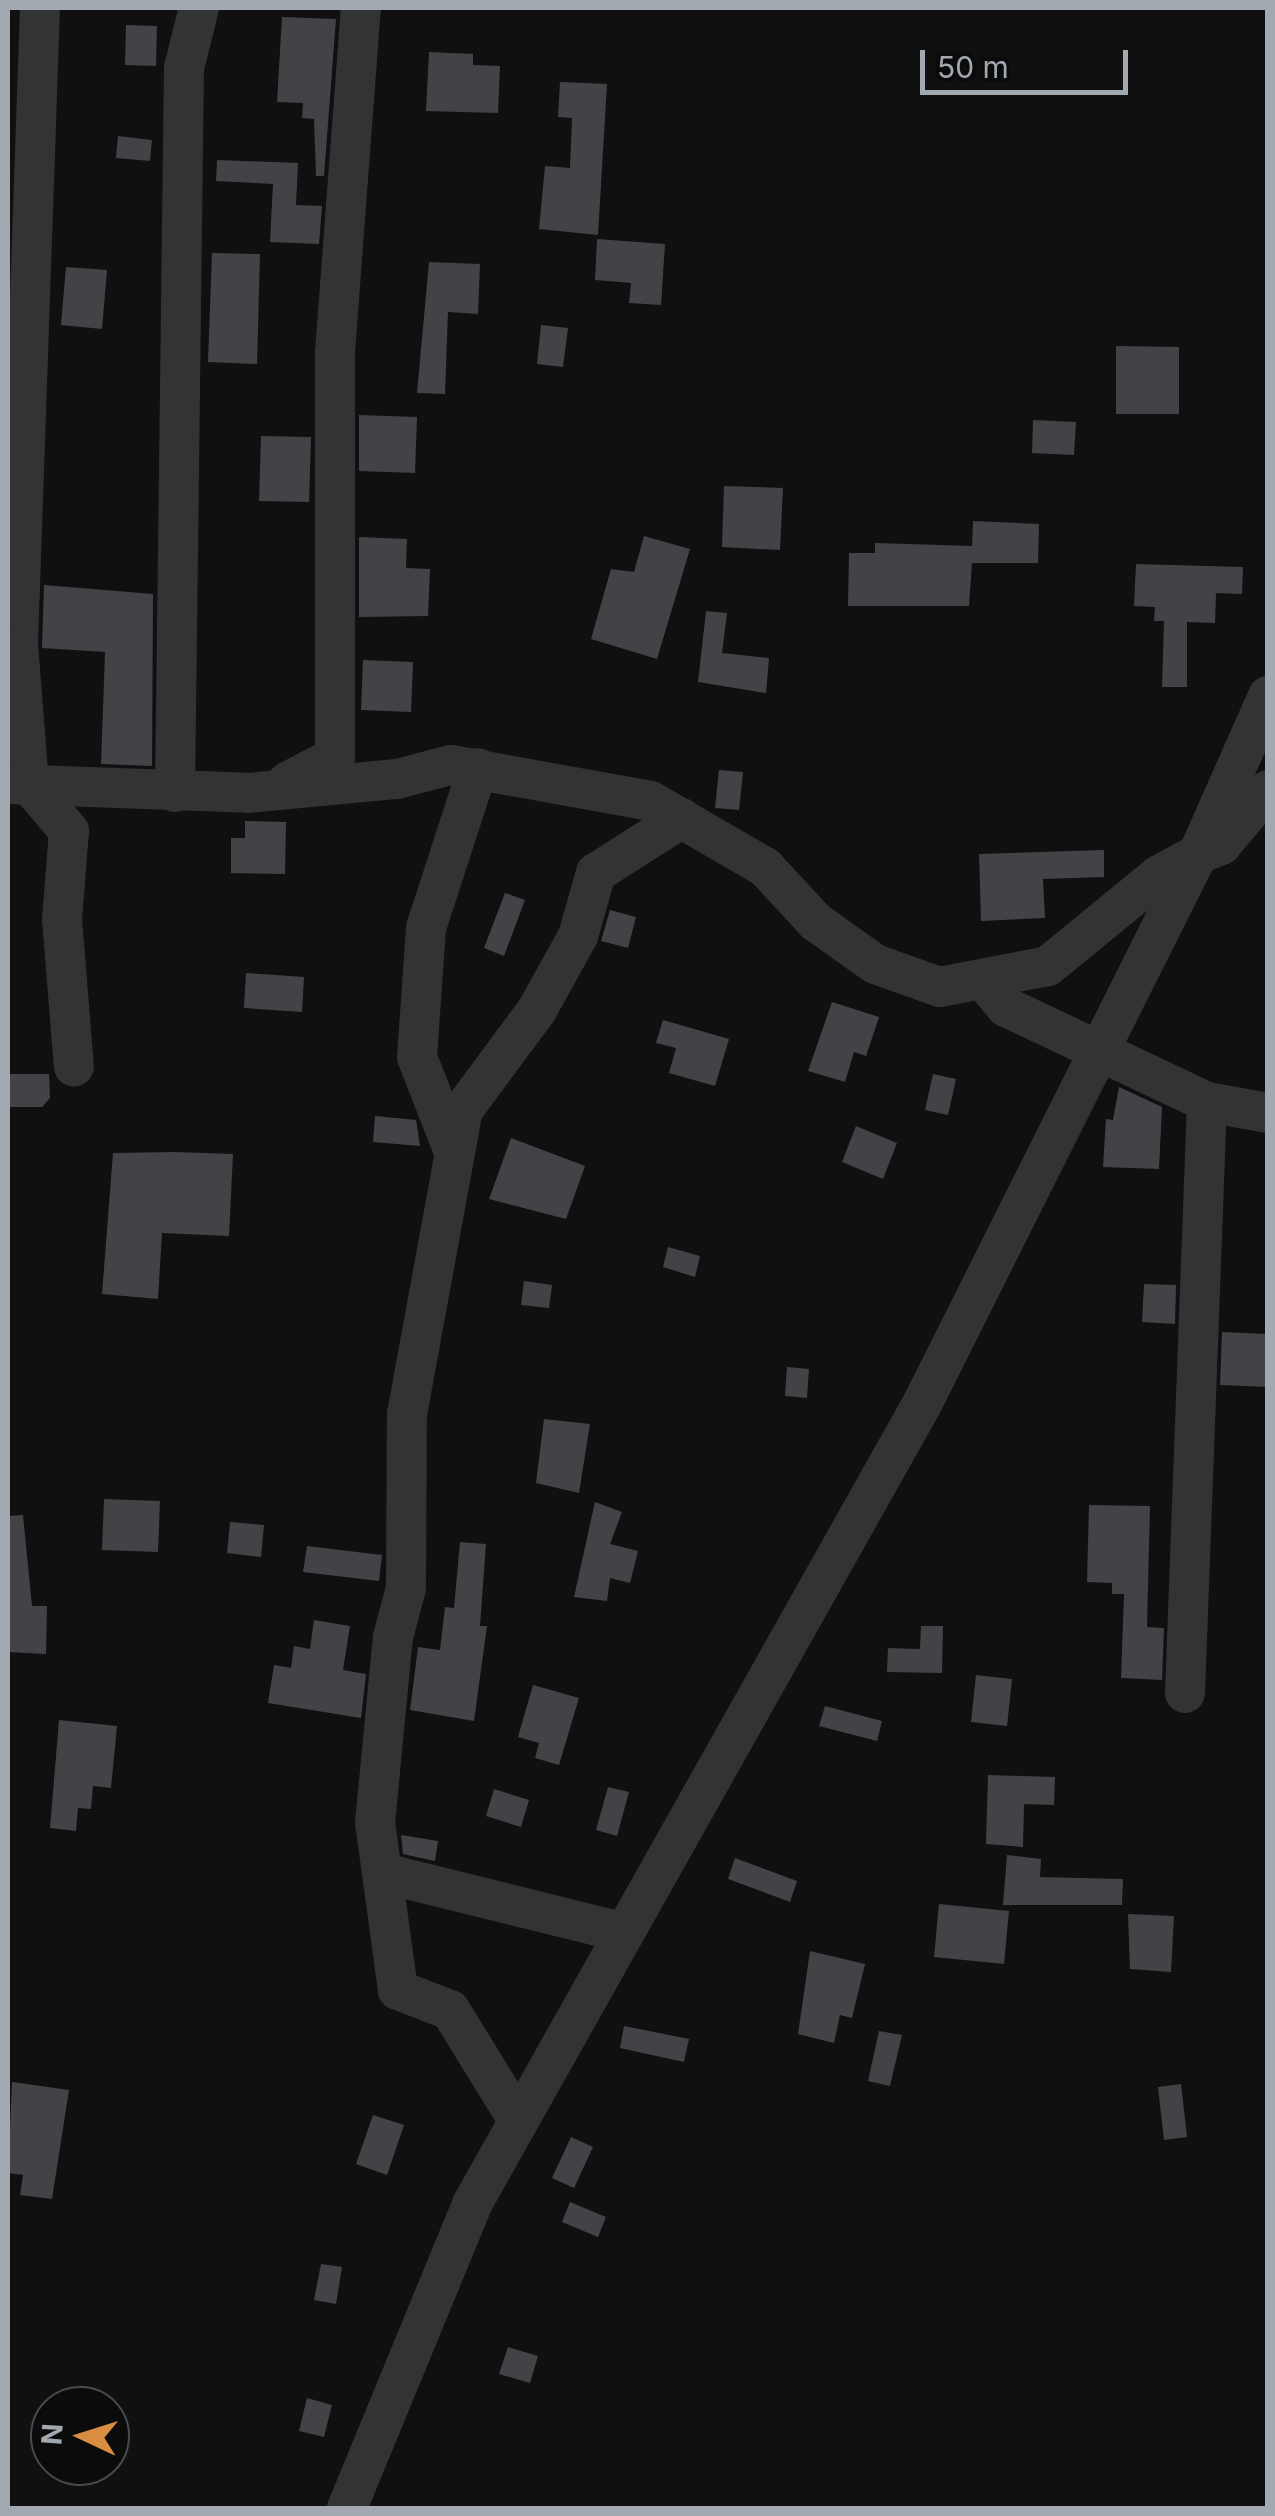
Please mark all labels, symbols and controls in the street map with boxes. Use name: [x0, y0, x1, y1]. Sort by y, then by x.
scale bar: [925, 30, 1132, 92]
text: 50 m: [937, 49, 1009, 85]
north arrow: [30, 2386, 130, 2486]
text: N: [34, 2422, 70, 2446]

